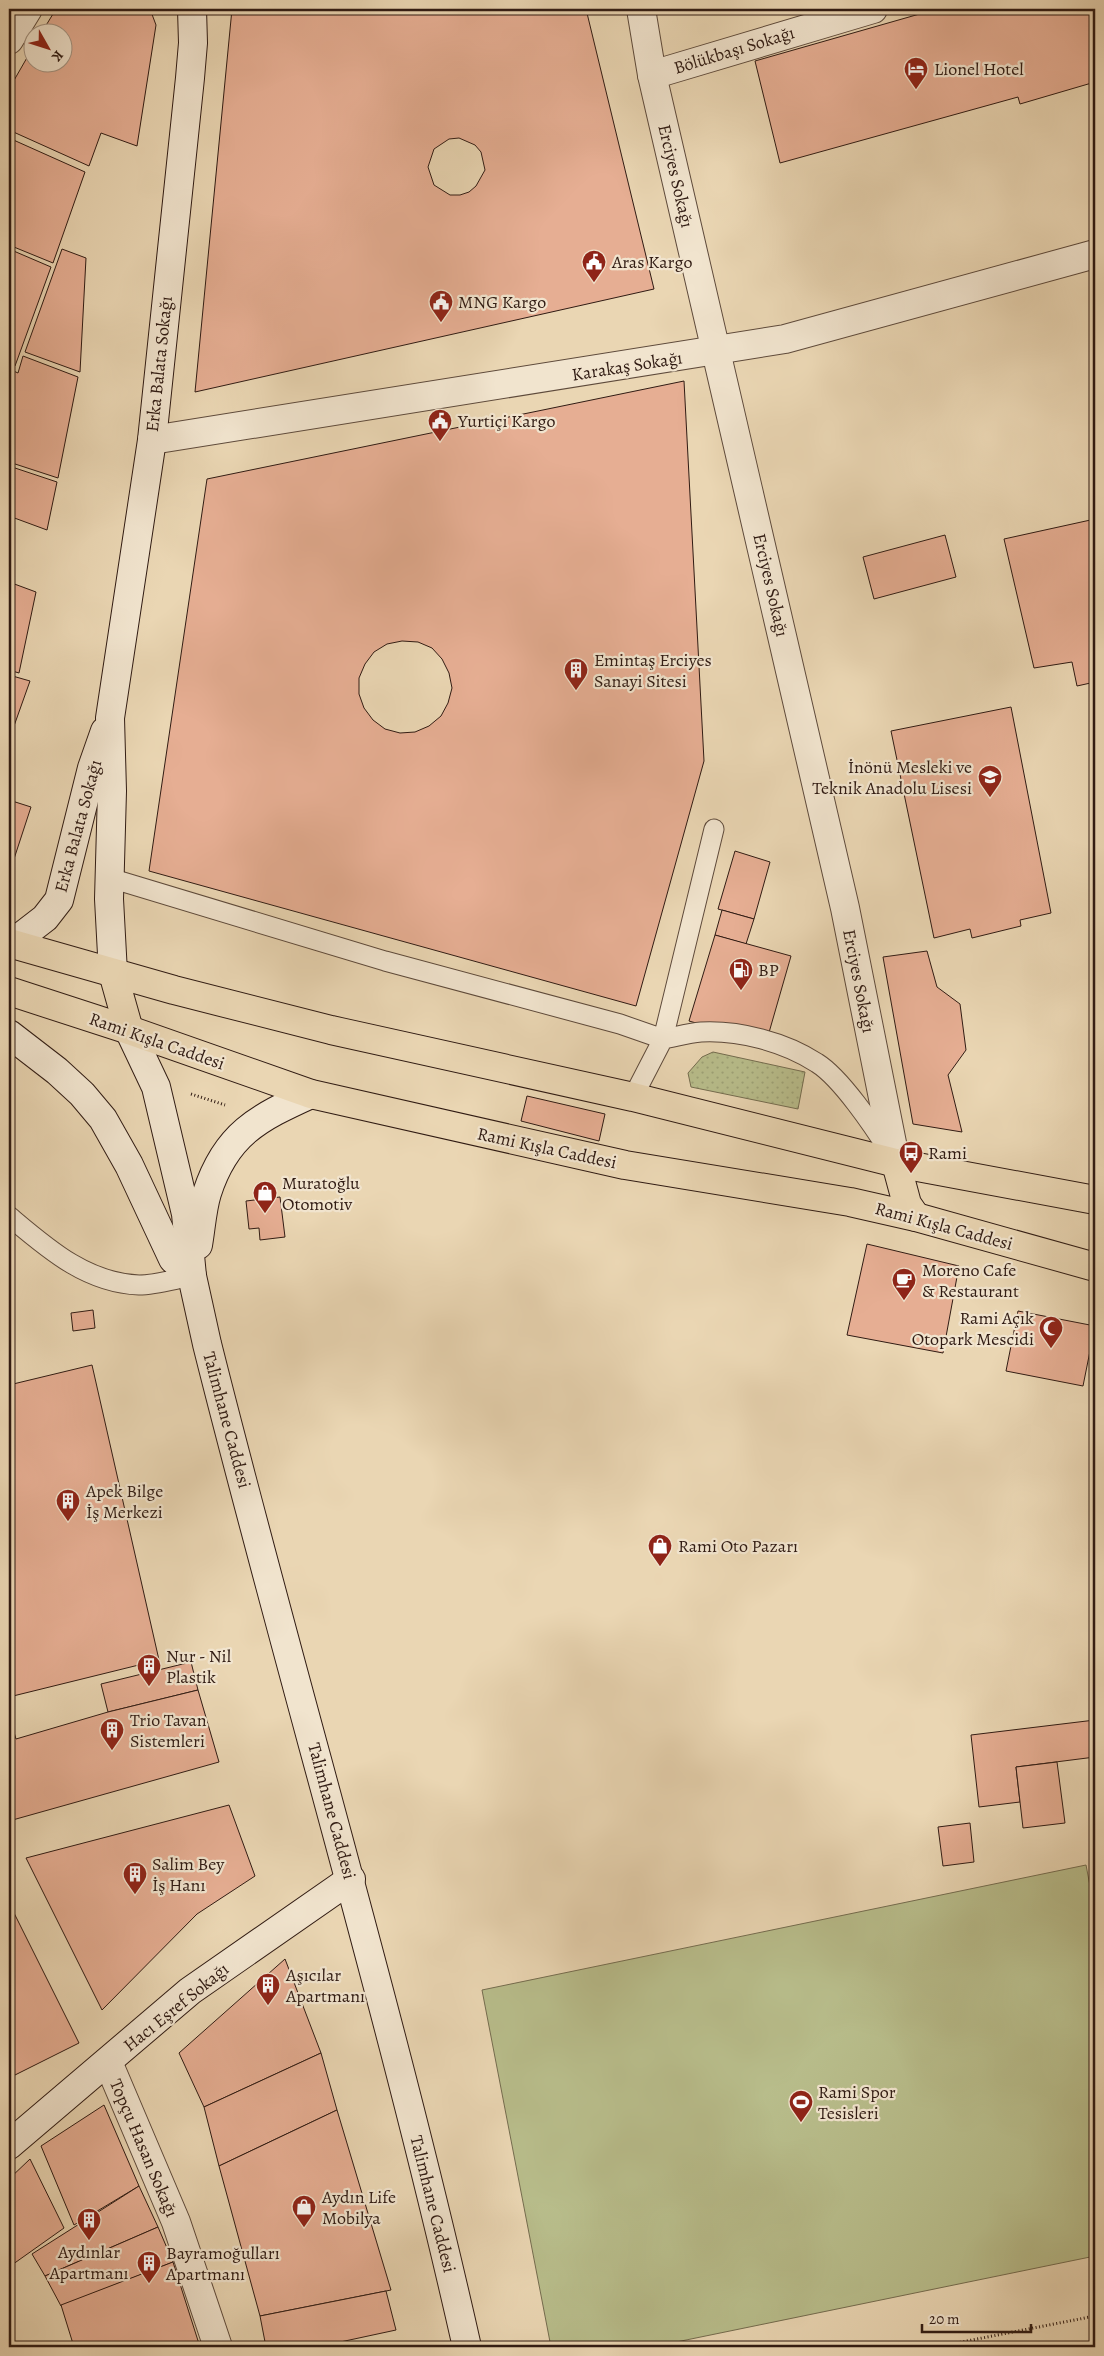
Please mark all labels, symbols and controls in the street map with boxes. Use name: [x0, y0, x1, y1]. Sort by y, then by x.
street label: Bölükbaşı Sokağı: [671, 20, 797, 80]
north arrow: [22, 22, 72, 72]
text: K: [47, 46, 68, 66]
hotel icon: Lionel Hotel: [903, 56, 929, 90]
place label: Lionel Hotel: [934, 57, 1024, 81]
street label: Erciyes Sokağı: [652, 122, 700, 230]
public building icon: Aras Kargo: [581, 249, 607, 283]
place label: Aras Kargo: [611, 250, 692, 274]
public building icon: MNG Kargo: [428, 289, 454, 323]
place label: MNG Kargo: [458, 290, 546, 314]
street label: Erka Balata Sokağı: [140, 295, 178, 433]
street label: Karakaş Sokağı: [570, 345, 684, 387]
public building icon: Yurtiçi Kargo: [427, 408, 453, 442]
place label: Yurtiçi Kargo: [457, 409, 555, 433]
street label: Erciyes Sokağı: [747, 531, 795, 639]
place label: Emintaş Erciyes Sanayi Sitesi: [594, 648, 712, 693]
building icon: Emintaş Erciyes Sanayi Sitesi: [563, 657, 589, 691]
place label: İnönü Mesleki ve Teknik Anadolu Lisesi: [812, 755, 972, 800]
street label: Erka Balata Sokağı: [49, 757, 107, 895]
school or university icon: İnönü Mesleki ve Teknik Anadolu Lisesi: [977, 764, 1003, 798]
street label: Erciyes Sokağı: [837, 927, 881, 1035]
fuel station icon: BP: [728, 957, 754, 991]
place label: BP: [758, 958, 779, 982]
street label: Rami Kışla Caddesi: [86, 1007, 228, 1075]
street label: Rami Kışla Caddesi: [475, 1122, 619, 1174]
bus stop icon: Rami: [898, 1140, 924, 1174]
place label: Rami: [928, 1141, 967, 1165]
place label: Muratoğlu Otomotiv: [282, 1171, 360, 1216]
shop icon: Muratoğlu Otomotiv: [252, 1180, 278, 1214]
street label: Rami Kışla Caddesi: [872, 1196, 1016, 1256]
place label: Moreno Cafe & Restaurant: [922, 1258, 1019, 1303]
cafe icon: Moreno Cafe & Restaurant: [891, 1267, 917, 1301]
place label: Rami Açık Otopark Mescidi: [912, 1306, 1034, 1351]
mosque icon: Rami Açık Otopark Mescidi: [1038, 1315, 1064, 1349]
street label: Talimhane Caddesi: [197, 1349, 257, 1491]
place label: Apek Bilge İş Merkezi: [85, 1479, 163, 1524]
building icon: Apek Bilge İş Merkezi: [55, 1488, 81, 1522]
shop icon: Rami Oto Pazarı: [647, 1533, 673, 1567]
place label: Rami Oto Pazarı: [678, 1534, 798, 1558]
place label: Nur - Nil Plastik: [166, 1644, 232, 1689]
building icon: Nur - Nil Plastik: [136, 1653, 162, 1687]
place label: Trio Tavan Sistemleri: [130, 1708, 207, 1753]
building icon: Trio Tavan Sistemleri: [99, 1717, 125, 1751]
street label: Talimhane Caddesi: [302, 1740, 362, 1882]
place label: Salim Bey İş Hanı: [152, 1852, 225, 1897]
building icon: Salim Bey İş Hanı: [122, 1861, 148, 1895]
street label: Hacı Eşref Sokağı: [118, 1957, 234, 2057]
place label: Aşıcılar Apartmanı: [285, 1963, 365, 2008]
building icon: Aşıcılar Apartmanı: [255, 1972, 281, 2006]
street label: Topçu Hasan Sokağı: [104, 2075, 184, 2221]
place label: Rami Spor Tesisleri: [818, 2080, 896, 2125]
sports icon: Rami Spor Tesisleri: [788, 2089, 814, 2123]
street label: Talimhane Caddesi: [404, 2133, 462, 2275]
place label: Aydın Life Mobilya: [321, 2185, 396, 2230]
shop icon: Aydın Life Mobilya: [291, 2194, 317, 2228]
building icon: Aydınlar Apartmanı: [76, 2207, 102, 2241]
place label: Aydınlar Apartmanı: [48, 2240, 129, 2285]
place label: Bayramoğulları Apartmanı: [165, 2241, 280, 2286]
building icon: Bayramoğulları Apartmanı: [136, 2250, 162, 2284]
scale bar: [922, 2301, 1030, 2333]
text: 20 m: [929, 2309, 960, 2329]

